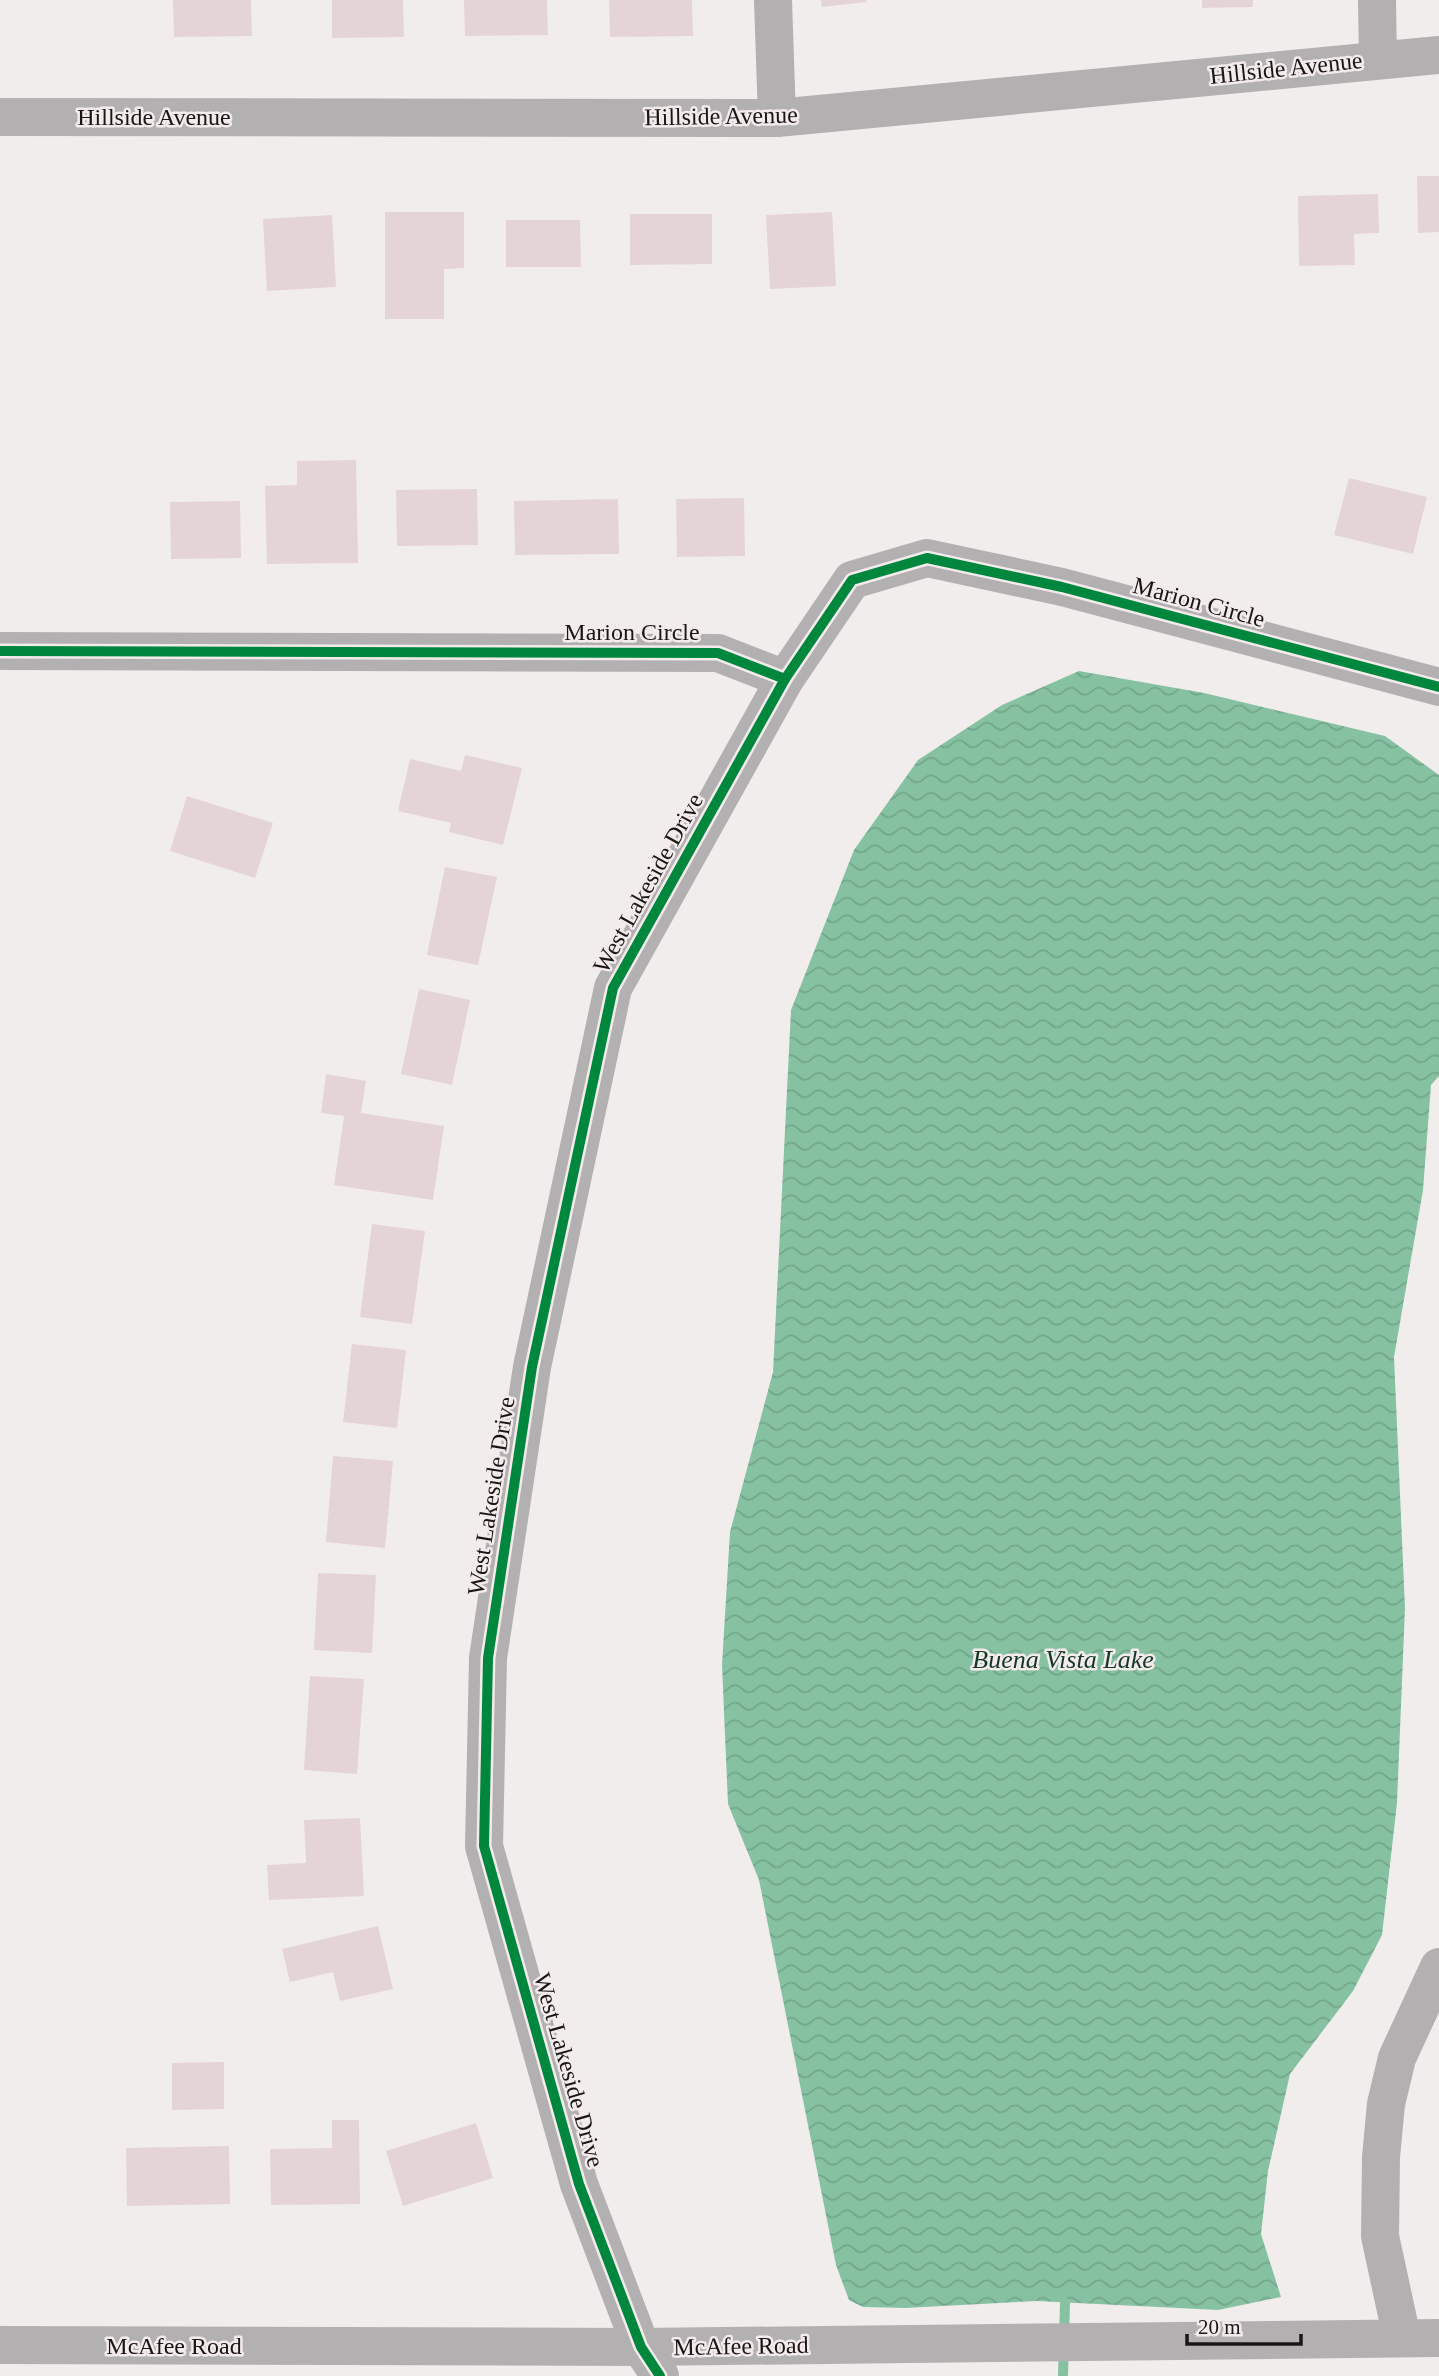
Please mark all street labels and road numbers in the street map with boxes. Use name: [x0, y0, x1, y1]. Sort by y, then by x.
street label: Hillside Avenue: [1208, 47, 1364, 89]
street label: Hillside Avenue: [644, 102, 798, 130]
street label: Hillside Avenue: [77, 104, 231, 130]
street label: Marion Circle: [1130, 572, 1268, 632]
street label: Marion Circle: [564, 619, 700, 645]
street label: West Lakeside Drive: [588, 789, 708, 977]
street label: West Lakeside Drive: [462, 1395, 520, 1597]
street label: West Lakeside Drive: [529, 1970, 609, 2170]
street label: McAfee Road: [673, 2332, 809, 2360]
street label: McAfee Road: [106, 2333, 242, 2359]

